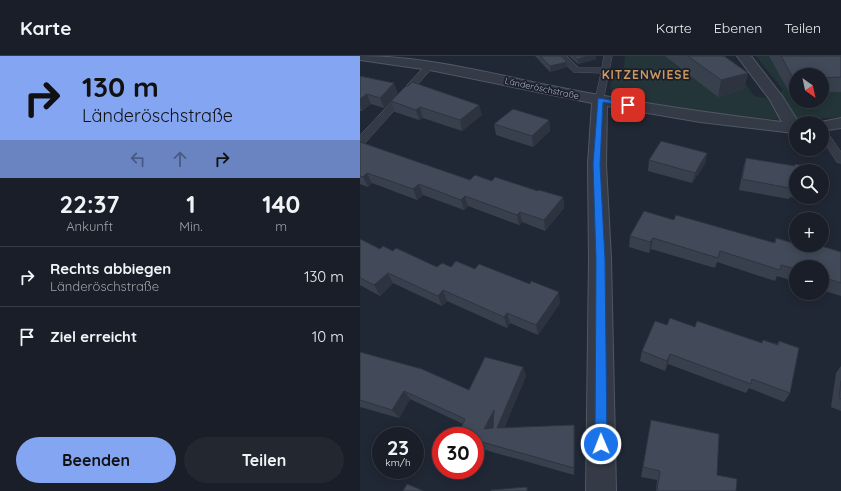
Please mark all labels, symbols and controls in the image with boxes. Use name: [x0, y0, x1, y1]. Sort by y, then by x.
text: Karte: [20, 16, 72, 40]
text: Karte: [656, 19, 692, 37]
text: Ebenen: [714, 19, 762, 37]
text: Teilen: [784, 19, 821, 37]
district label: KITZENWIESE: [602, 67, 690, 82]
north arrow: [789, 68, 829, 108]
map controls: [789, 68, 829, 300]
text: 130 m: [82, 69, 159, 104]
icon: right: [16, 72, 68, 124]
street label: Länderöschstraße: [504, 75, 580, 101]
pin: [611, 88, 645, 122]
icon: arrive: [617, 94, 639, 116]
text: Länderöschstraße: [82, 104, 233, 127]
button: sound: [789, 116, 829, 156]
icon: left: [127, 148, 149, 170]
icon: ahead: [169, 148, 191, 170]
icon: right: [211, 148, 233, 170]
button: search: [789, 164, 829, 204]
text: 22:37: [60, 189, 120, 219]
text: 1: [186, 189, 196, 219]
text: 140: [262, 189, 300, 219]
button: +: [789, 212, 829, 252]
text: Ankunft: [66, 218, 113, 234]
text: Min.: [179, 218, 203, 234]
text: m: [275, 218, 287, 234]
text: Rechts abbiegen: [50, 259, 171, 278]
button: −: [789, 260, 829, 300]
icon: right: [16, 266, 38, 288]
text: 130 m: [304, 267, 344, 286]
text: Länderöschstraße: [50, 278, 159, 294]
icon: arrive: [16, 326, 38, 348]
text: Ziel erreicht: [50, 327, 137, 346]
text: 10 m: [312, 327, 344, 346]
position arrow: [580, 423, 622, 465]
speed limit sign: 30: [432, 427, 484, 479]
text: 23: [387, 435, 409, 460]
button: Beenden: [16, 437, 176, 483]
button: Teilen: [184, 437, 344, 483]
text: km/h: [385, 456, 411, 469]

